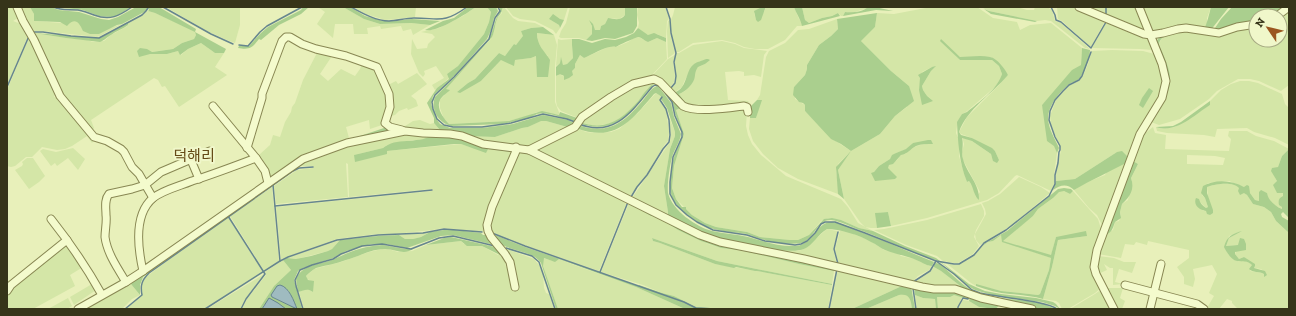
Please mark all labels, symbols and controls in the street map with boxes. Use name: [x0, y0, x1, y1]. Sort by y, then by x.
north arrow: [1248, 8, 1288, 48]
text: N: [1252, 15, 1268, 30]
district label: 덕해리: [173, 147, 215, 165]

